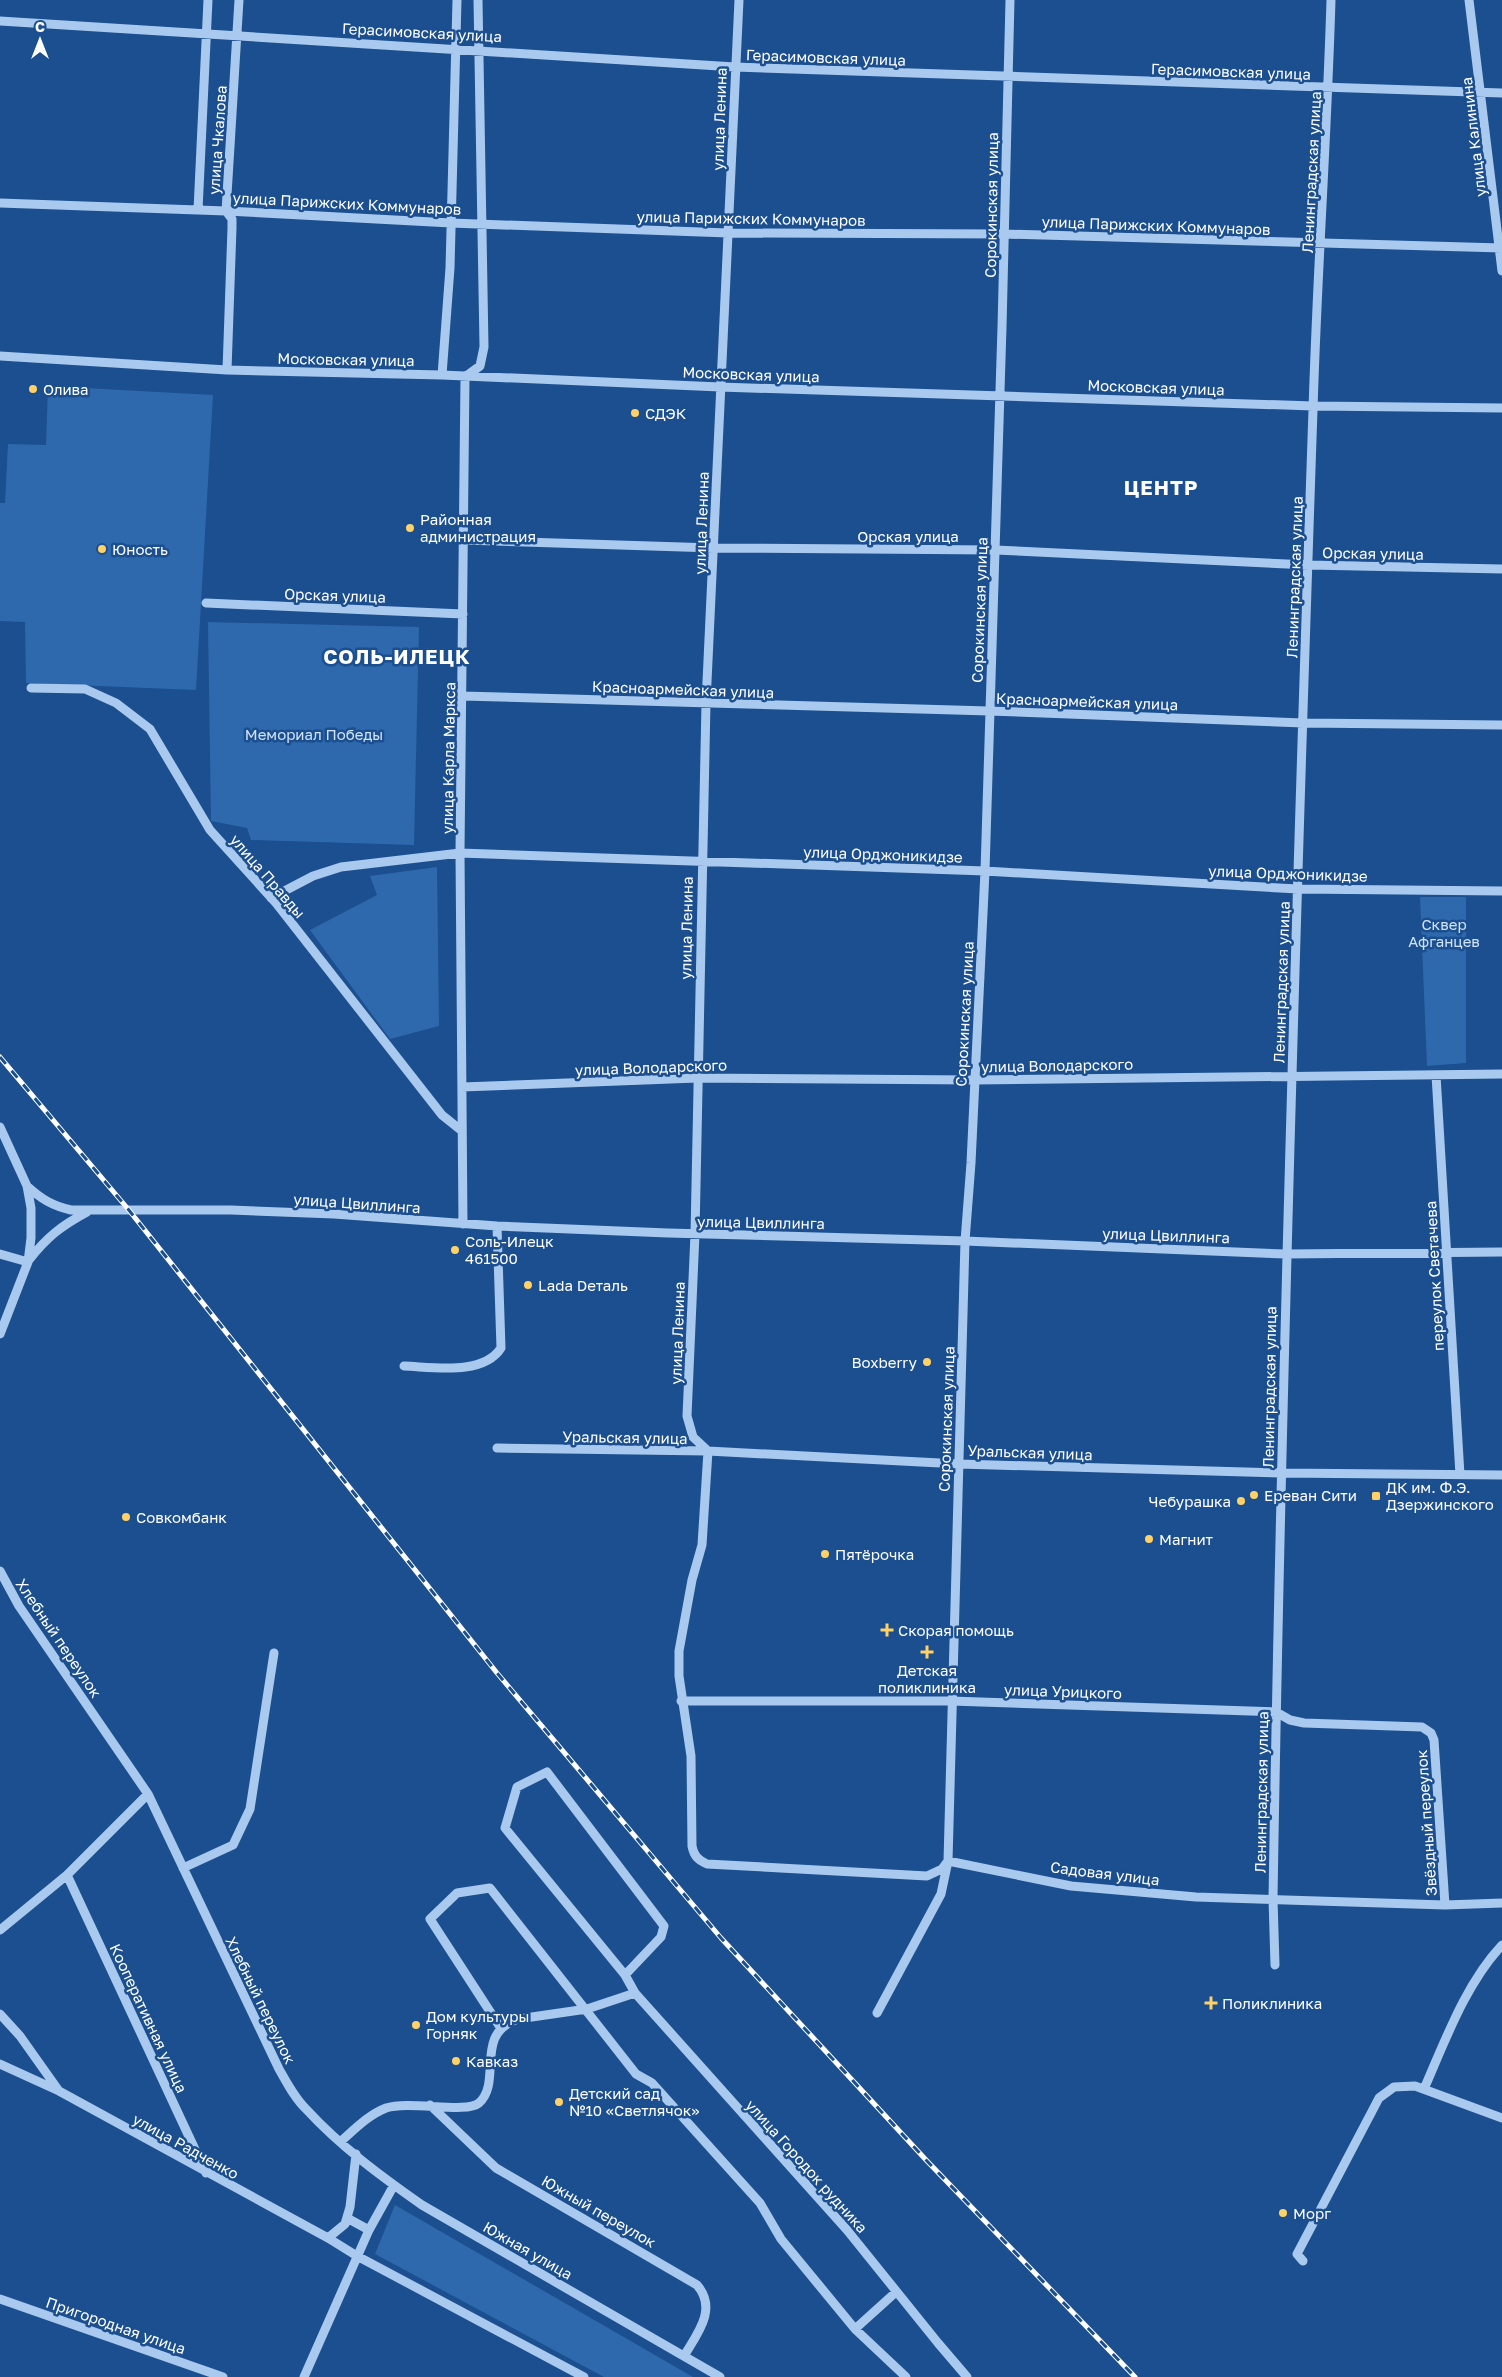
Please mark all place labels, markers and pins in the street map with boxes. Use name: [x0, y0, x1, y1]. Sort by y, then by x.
place label: Олива: [43, 380, 89, 398]
marker: Олива: [27, 383, 39, 395]
place label: СДЭК: [645, 404, 687, 422]
marker: СДЭК: [629, 407, 641, 419]
place label: Районная администрация: [420, 510, 536, 545]
marker: Районная администрация: [404, 522, 416, 534]
place label: Юность: [112, 540, 168, 558]
marker: Юность: [96, 543, 108, 555]
place label: Соль-Илецк 461500: [465, 1232, 554, 1267]
marker: Соль-Илецк 461500: [449, 1244, 461, 1256]
place label: Lada Dеталь: [538, 1276, 628, 1294]
marker: Lada Dеталь: [522, 1279, 534, 1291]
place label: Boxberry: [852, 1353, 918, 1371]
marker: Boxberry: [921, 1356, 933, 1368]
place label: ДК им. Ф.Э. Дзержинского: [1386, 1478, 1494, 1513]
place label: Ереван Сити: [1264, 1486, 1357, 1504]
marker: Ереван Сити: [1248, 1489, 1260, 1501]
marker: ДК им. Ф.Э. Дзержинского: [1370, 1490, 1382, 1502]
place label: Чебурашка: [1148, 1492, 1231, 1510]
marker: Чебурашка: [1235, 1495, 1247, 1507]
place label: Совкомбанк: [136, 1508, 227, 1526]
marker: Совкомбанк: [120, 1511, 132, 1523]
place label: Магнит: [1159, 1530, 1214, 1548]
marker: Магнит: [1143, 1533, 1155, 1545]
place label: Пятёрочка: [835, 1545, 914, 1563]
marker: Пятёрочка: [819, 1548, 831, 1560]
place label: Скорая помощь: [898, 1621, 1014, 1639]
marker: Скорая помощь: [880, 1623, 894, 1637]
marker: Детская поликлиника: [920, 1645, 934, 1659]
place label: Детская поликлиника: [878, 1661, 976, 1696]
place label: Поликлиника: [1222, 1994, 1322, 2012]
marker: Поликлиника: [1204, 1996, 1218, 2010]
place label: Дом культуры Горняк: [426, 2007, 529, 2042]
marker: Дом культуры Горняк: [410, 2019, 422, 2031]
place label: Кавказ: [466, 2052, 518, 2070]
marker: Кавказ: [450, 2055, 462, 2067]
place label: Детский сад №10 «Светлячок»: [569, 2084, 700, 2119]
marker: Детский сад №10 «Светлячок»: [553, 2096, 565, 2108]
place label: Морг: [1293, 2204, 1331, 2222]
marker: Морг: [1277, 2207, 1289, 2219]

